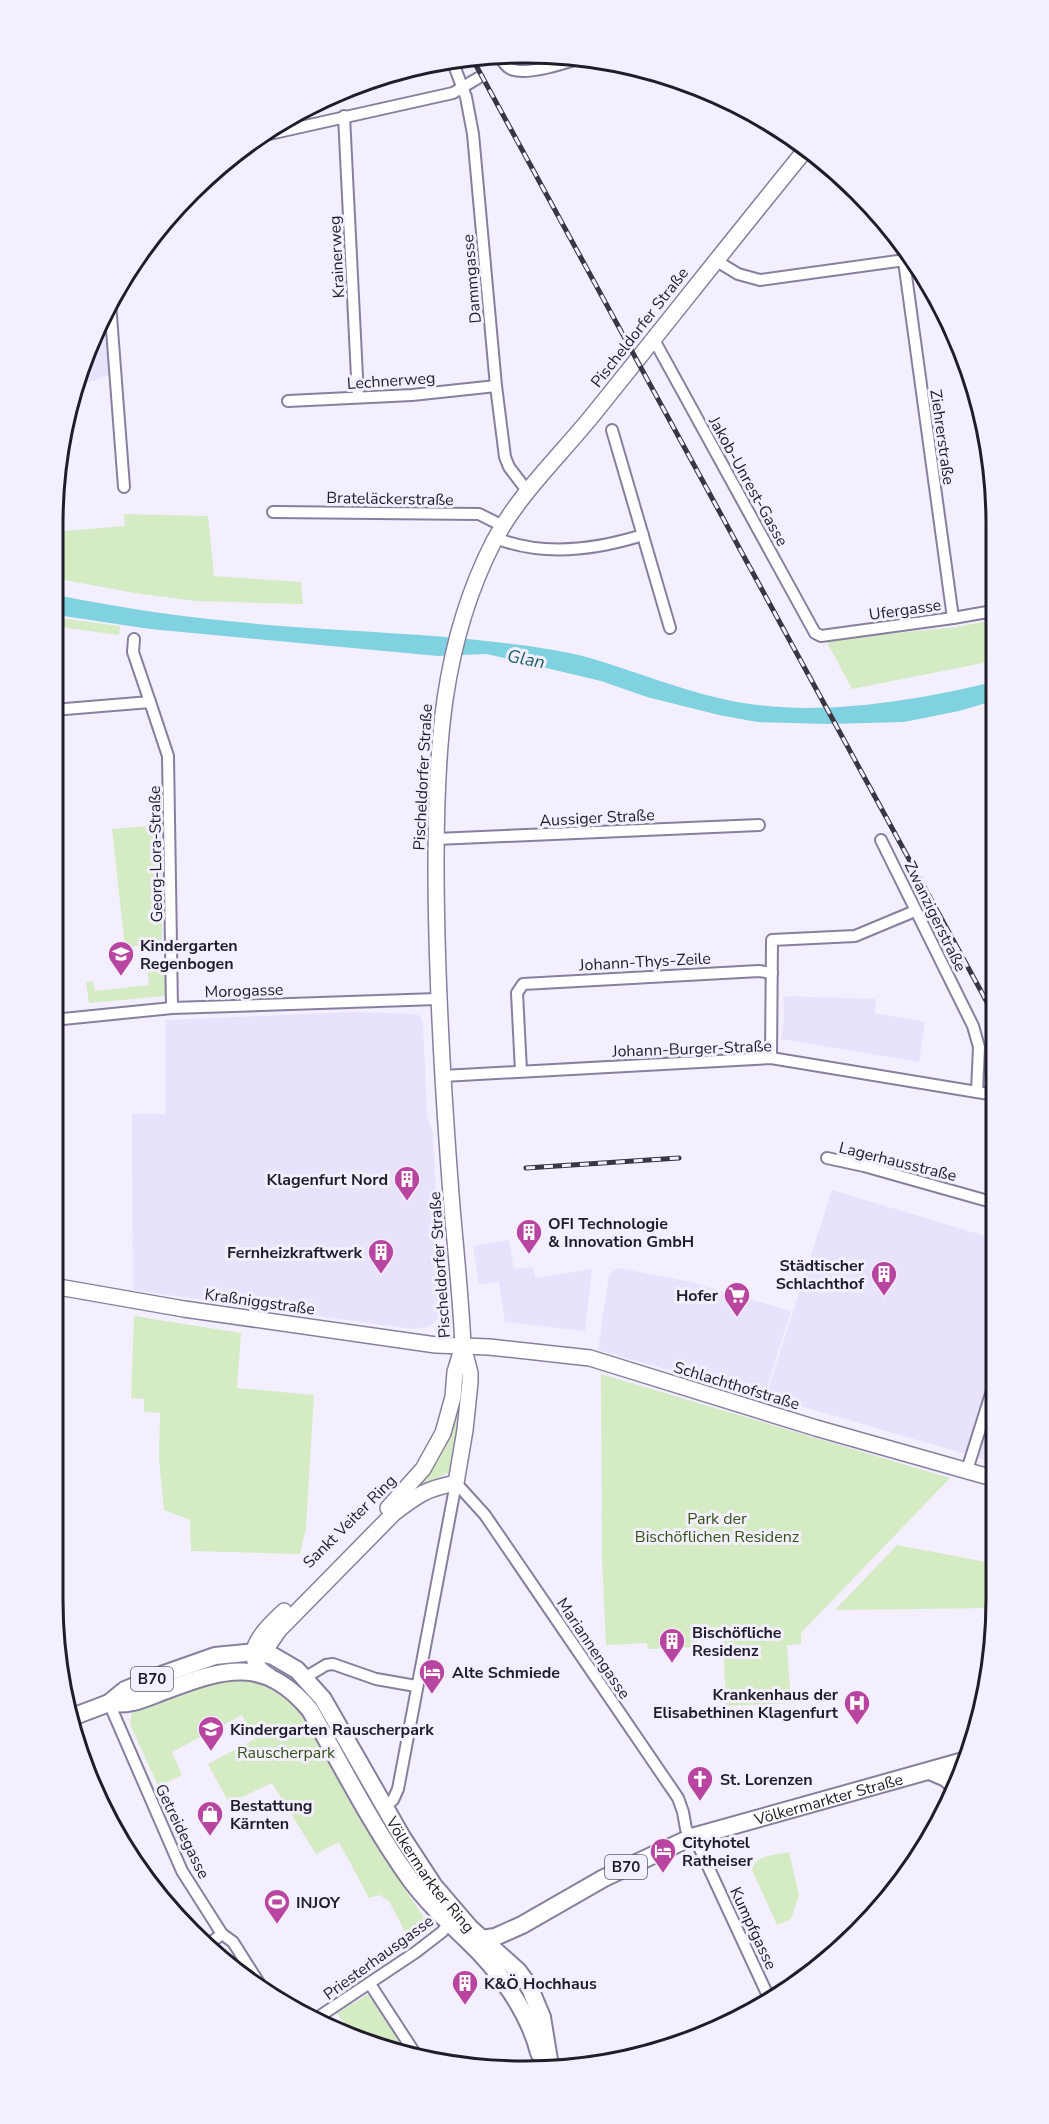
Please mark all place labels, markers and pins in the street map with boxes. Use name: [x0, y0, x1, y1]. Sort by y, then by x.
place label: Kindergarten Regenbogen: [140, 935, 238, 975]
school or university icon: Kindergarten Regenbogen: [106, 939, 136, 977]
building icon: Klagenfurt Nord: [392, 1164, 422, 1202]
place label: Klagenfurt Nord: [267, 1169, 388, 1191]
place label: OFI Technologie & Innovation GmbH: [548, 1213, 694, 1253]
building icon: OFI Technologie & Innovation GmbH: [514, 1217, 544, 1255]
building icon: Fernheizkraftwerk: [366, 1237, 396, 1275]
place label: Fernheizkraftwerk: [227, 1242, 362, 1264]
place label: Städtischer Schlachthof: [776, 1255, 865, 1295]
building icon: Städtischer Schlachthof: [869, 1259, 899, 1297]
supermarket icon: Hofer: [722, 1280, 752, 1318]
place label: Hofer: [676, 1285, 719, 1307]
place label: Bischöfliche Residenz: [692, 1622, 782, 1662]
building icon: Bischöfliche Residenz: [657, 1626, 687, 1664]
hotel icon: Alte Schmiede: [417, 1657, 447, 1695]
place label: Alte Schmiede: [452, 1662, 560, 1684]
place label: Krankenhaus der Elisabethinen Klagenfurt: [653, 1684, 839, 1724]
hospital icon: Krankenhaus der Elisabethinen Klagenfurt: [842, 1688, 872, 1726]
school or university icon: Kindergarten Rauscherpark: [196, 1714, 226, 1752]
place label: Kindergarten Rauscherpark: [230, 1719, 434, 1741]
church icon: St. Lorenzen: [685, 1764, 715, 1802]
place label: St. Lorenzen: [720, 1769, 813, 1791]
place label: Bestattung Kärnten: [230, 1795, 312, 1835]
shop icon: Bestattung Kärnten: [195, 1799, 225, 1837]
place label: Cityhotel Ratheiser: [682, 1832, 753, 1872]
hotel icon: Cityhotel Ratheiser: [648, 1836, 678, 1874]
sports icon: INJOY: [262, 1887, 292, 1925]
place label: INJOY: [296, 1892, 341, 1914]
building icon: K&Ö Hochhaus: [450, 1968, 480, 2006]
place label: K&Ö Hochhaus: [484, 1973, 597, 1995]

